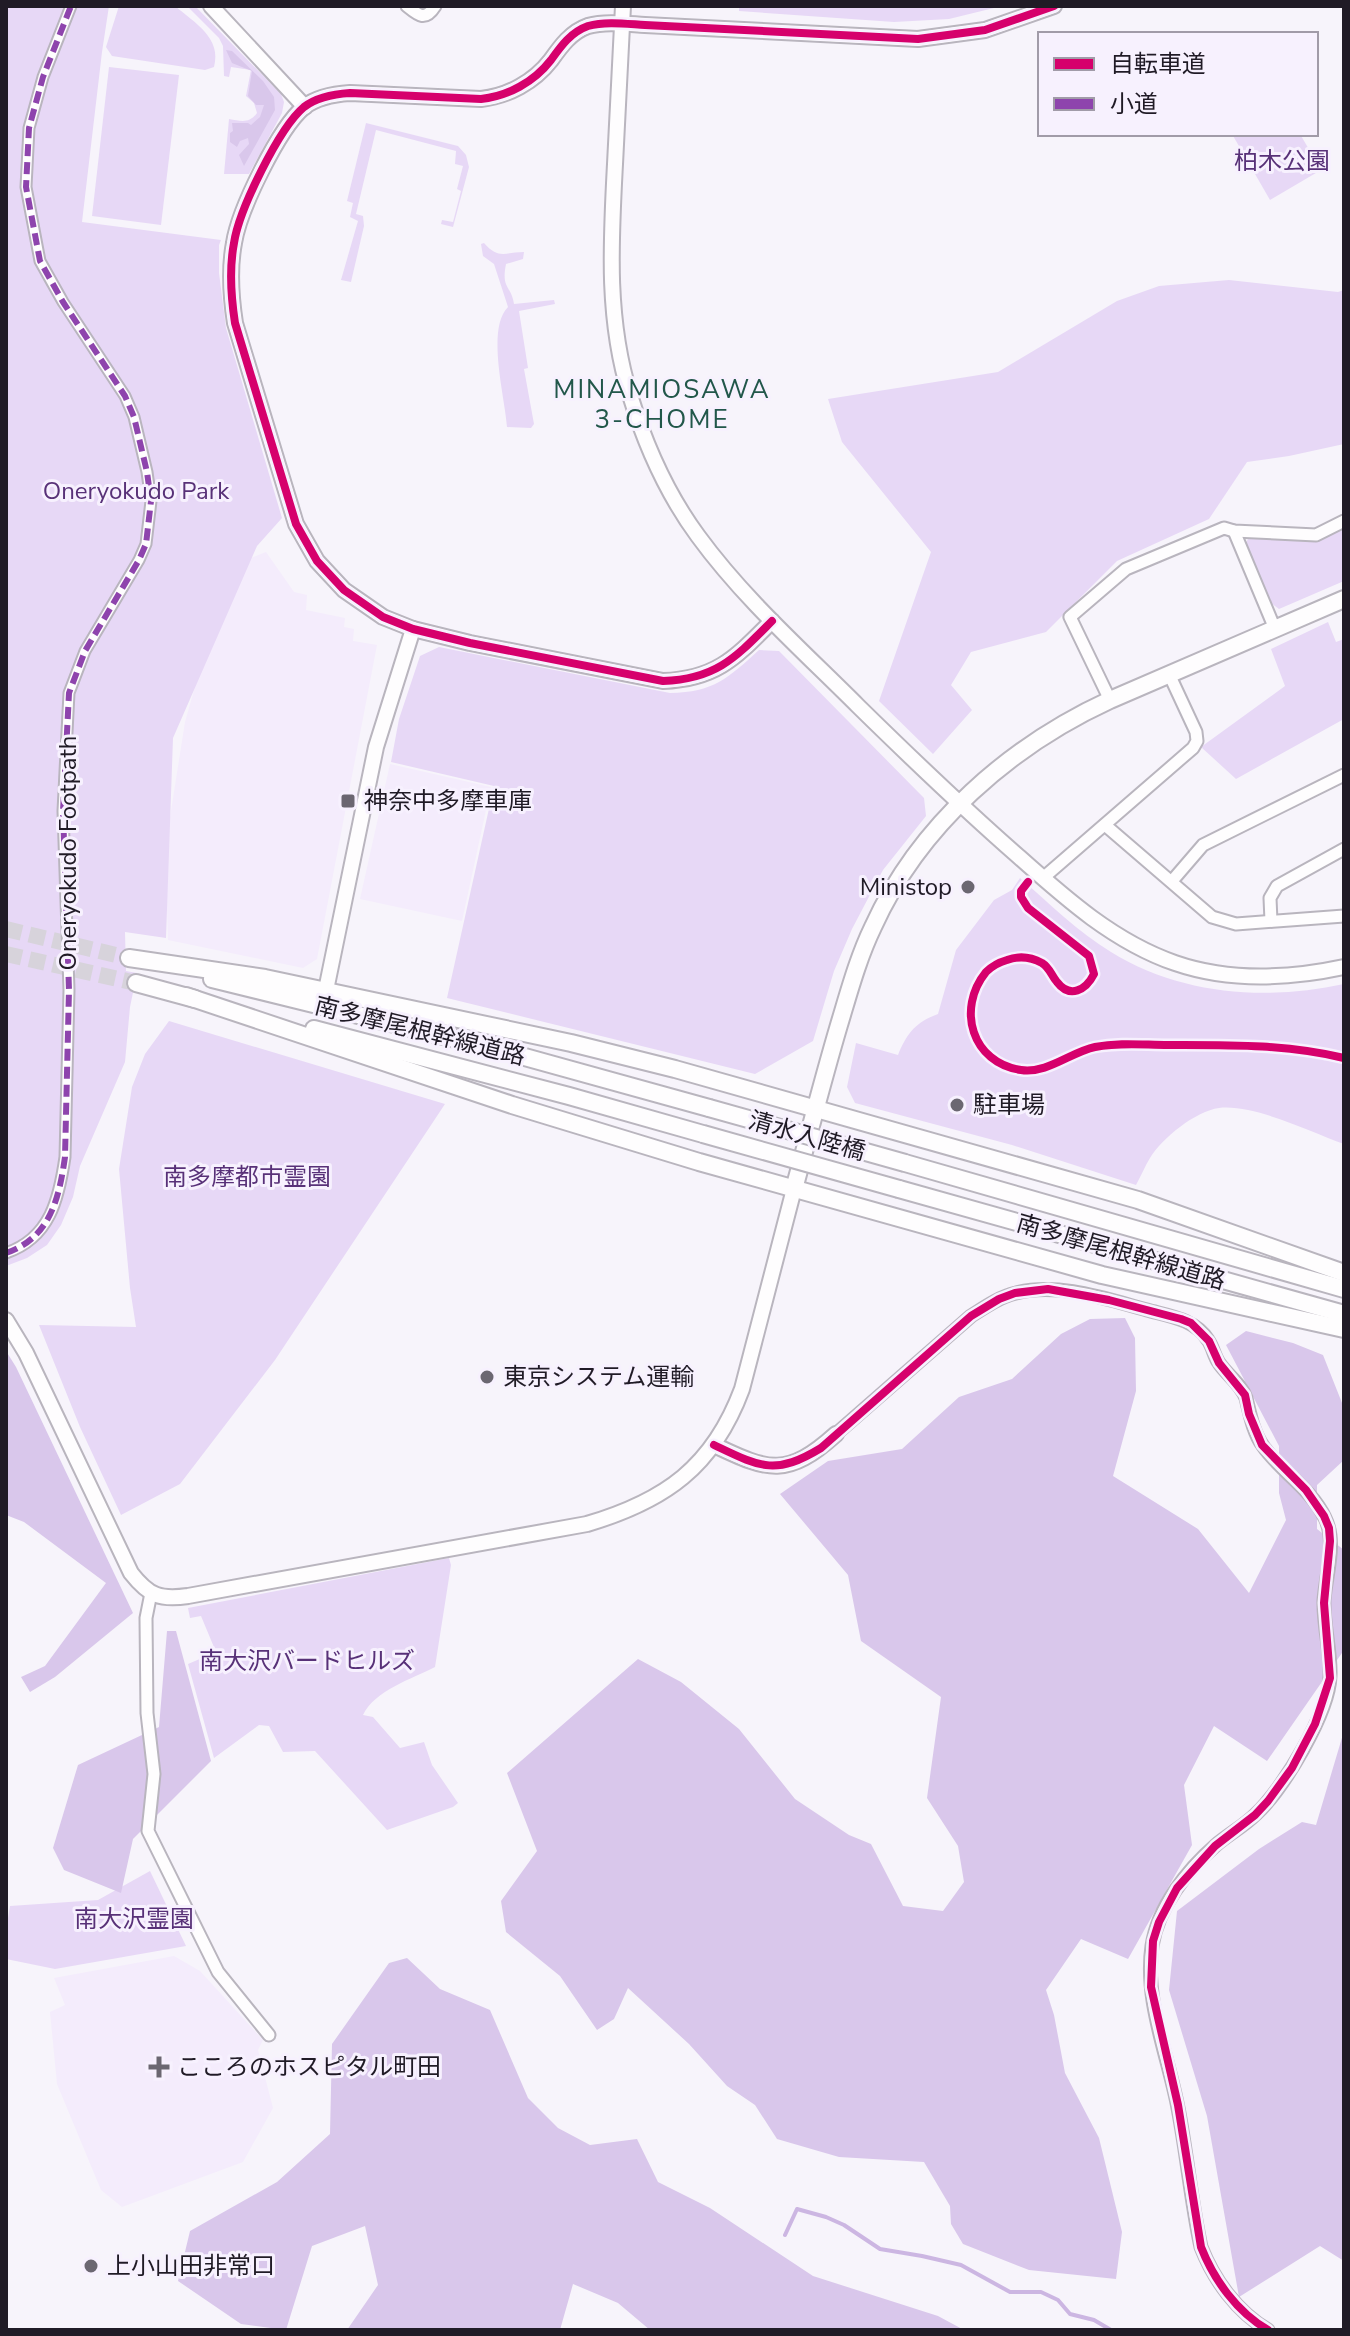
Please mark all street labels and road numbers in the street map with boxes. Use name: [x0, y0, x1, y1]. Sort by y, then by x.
street label: Oneryokudo Footpath: [52, 736, 84, 971]
street label: 南多摩尾根幹線道路: [311, 989, 529, 1073]
street label: 清水入陸橋: [745, 1104, 869, 1168]
street label: 南多摩尾根幹線道路: [1013, 1207, 1229, 1297]

